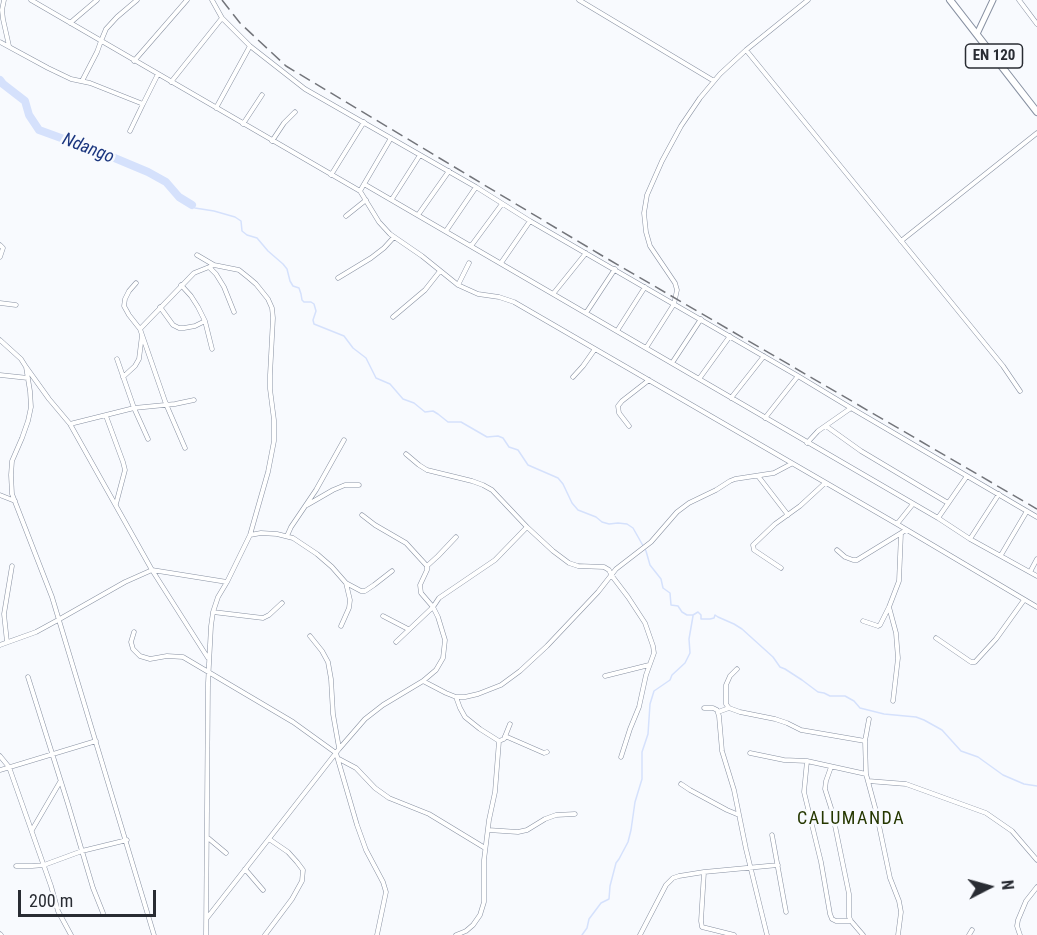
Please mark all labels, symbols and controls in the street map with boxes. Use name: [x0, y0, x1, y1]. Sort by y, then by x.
road number: EN 120: [966, 44, 1022, 68]
water label: Ndango: [59, 129, 117, 169]
district label: CALUMANDA: [797, 808, 905, 830]
north arrow: [959, 857, 1019, 917]
scale bar: [21, 878, 159, 916]
text: N: [997, 879, 1017, 891]
text: 200 m: [29, 890, 73, 911]

